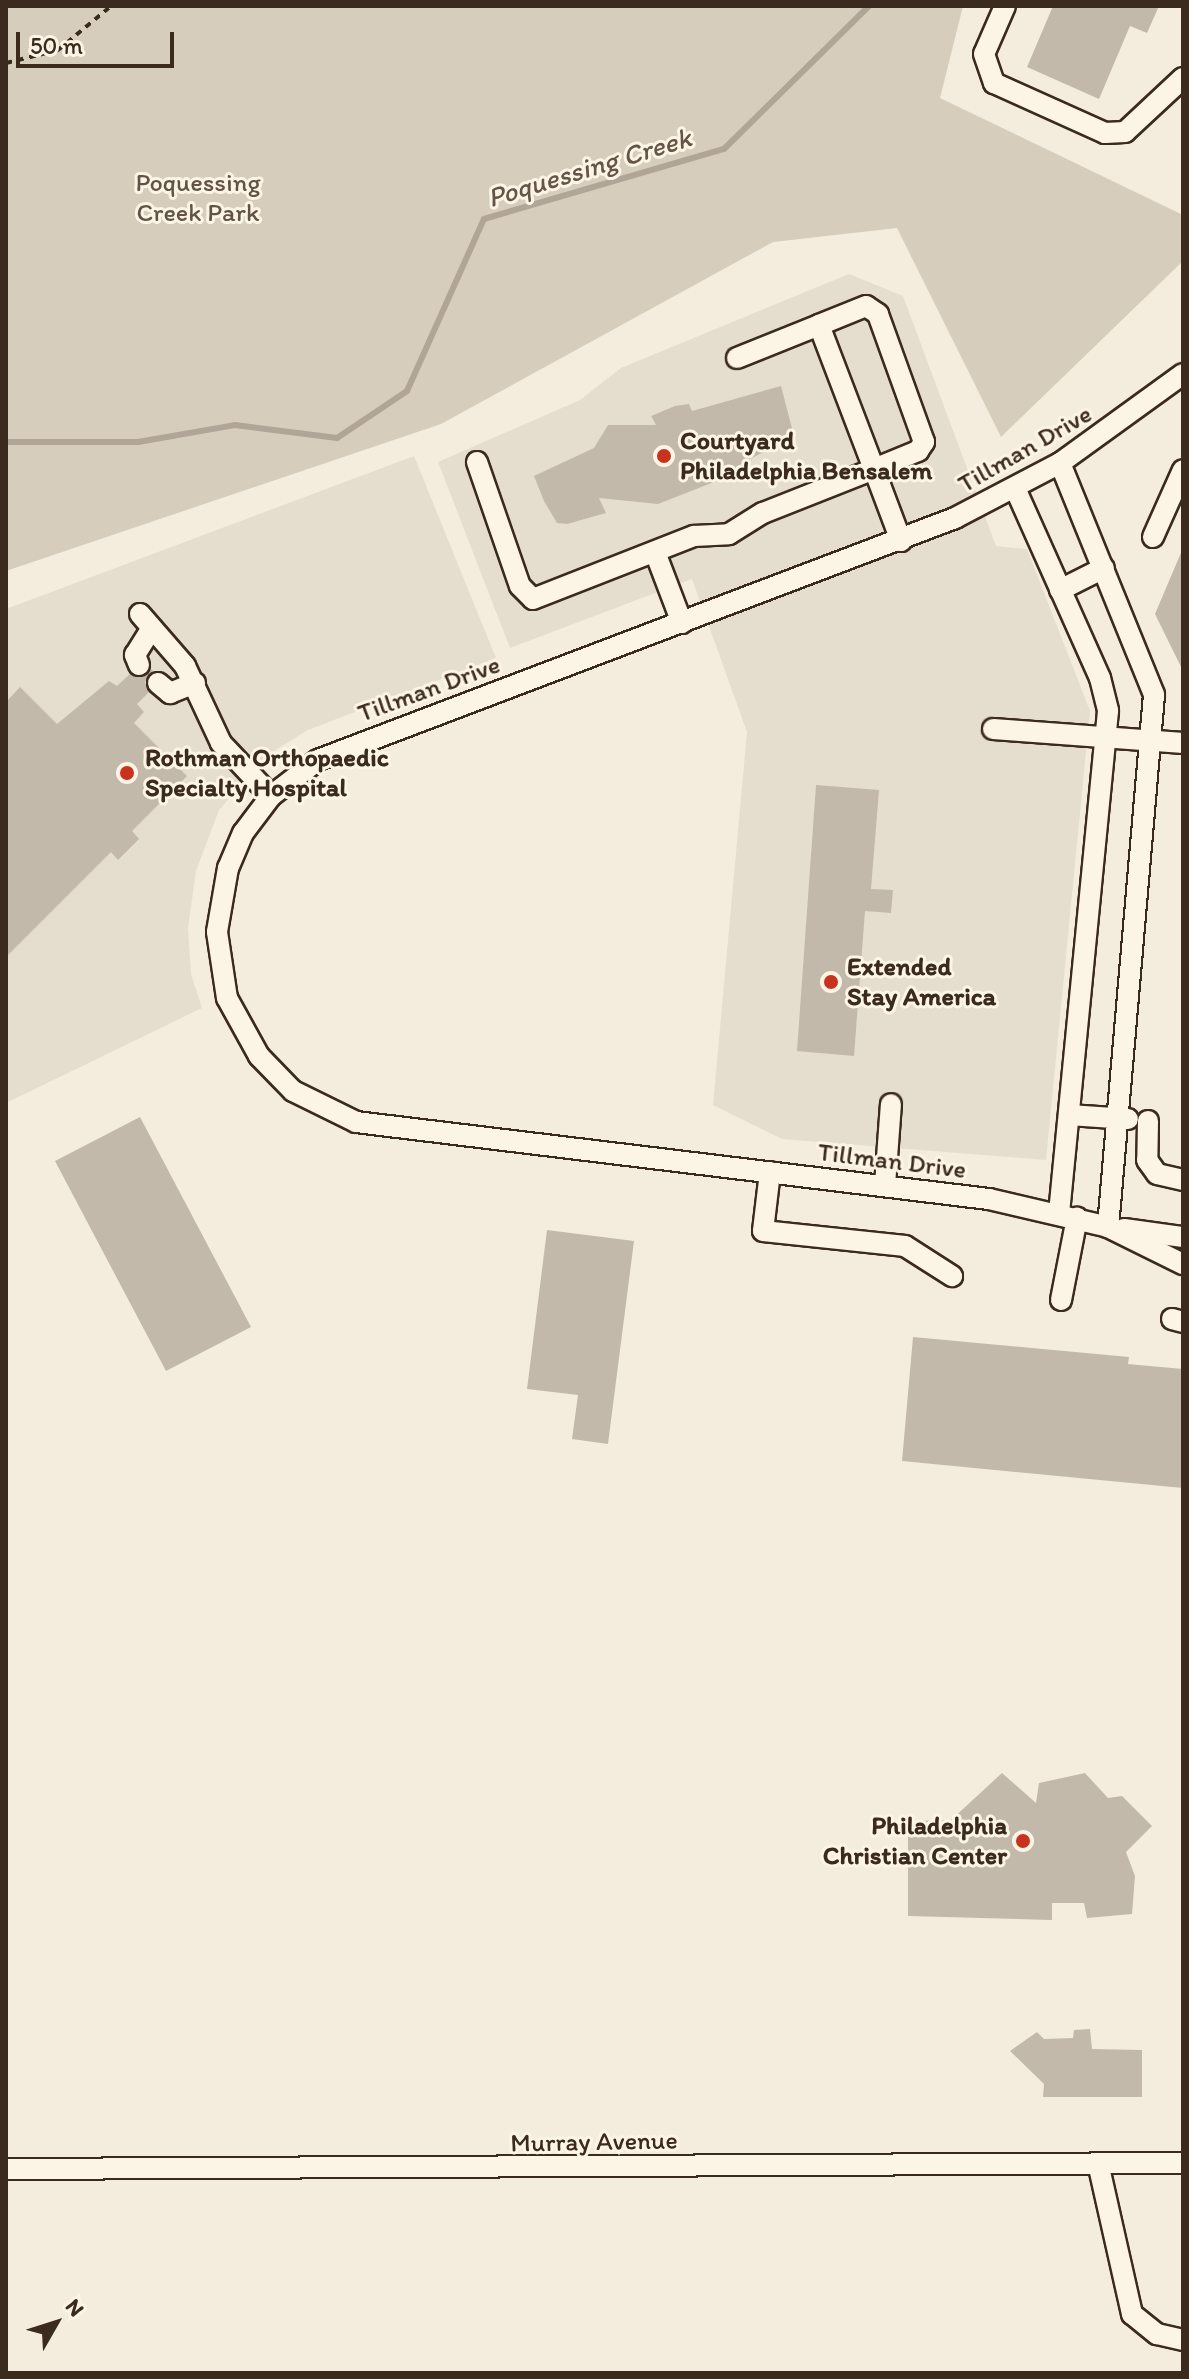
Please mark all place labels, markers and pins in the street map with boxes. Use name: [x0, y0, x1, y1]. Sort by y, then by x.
place label: Courtyard Philadelphia Bensalem: [680, 425, 932, 486]
marker: Courtyard Philadelphia Bensalem: [655, 447, 673, 465]
place label: Rothman Orthopaedic Specialty Hospital: [145, 742, 390, 804]
marker: Rothman Orthopaedic Specialty Hospital: [116, 762, 138, 784]
place label: Extended Stay America: [847, 951, 996, 1012]
marker: Extended Stay America: [822, 973, 840, 991]
place label: Philadelphia Christian Center: [822, 1810, 1007, 1872]
marker: Philadelphia Christian Center: [1014, 1832, 1032, 1850]

